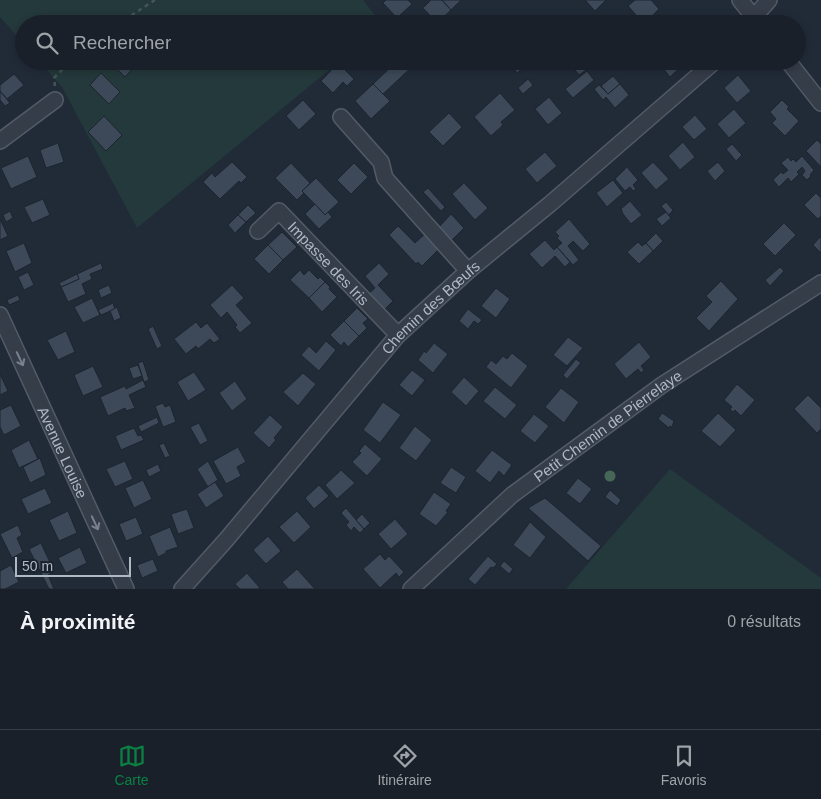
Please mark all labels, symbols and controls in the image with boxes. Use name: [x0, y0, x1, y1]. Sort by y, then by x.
search box: [15, 15, 806, 70]
icon: search: [33, 29, 61, 57]
text: Rechercher: [73, 32, 171, 53]
street label: Impasse des Iris: [285, 218, 373, 308]
street label: Chemin des Bœufs: [378, 257, 483, 357]
one-way arrow: [16, 351, 26, 366]
street label: Petit Chemin de Pierrelaye: [530, 366, 685, 485]
street label: Avenue Louise: [35, 404, 91, 501]
one-way arrow: [91, 515, 101, 530]
scale bar: [15, 554, 131, 577]
text: 50 m: [22, 558, 53, 574]
text: À proximité: [20, 610, 136, 633]
text: 0 résultats: [727, 613, 801, 630]
tab: Carte: [114, 742, 149, 788]
tab: Itinéraire: [377, 742, 432, 788]
tab: Favoris: [661, 742, 707, 788]

